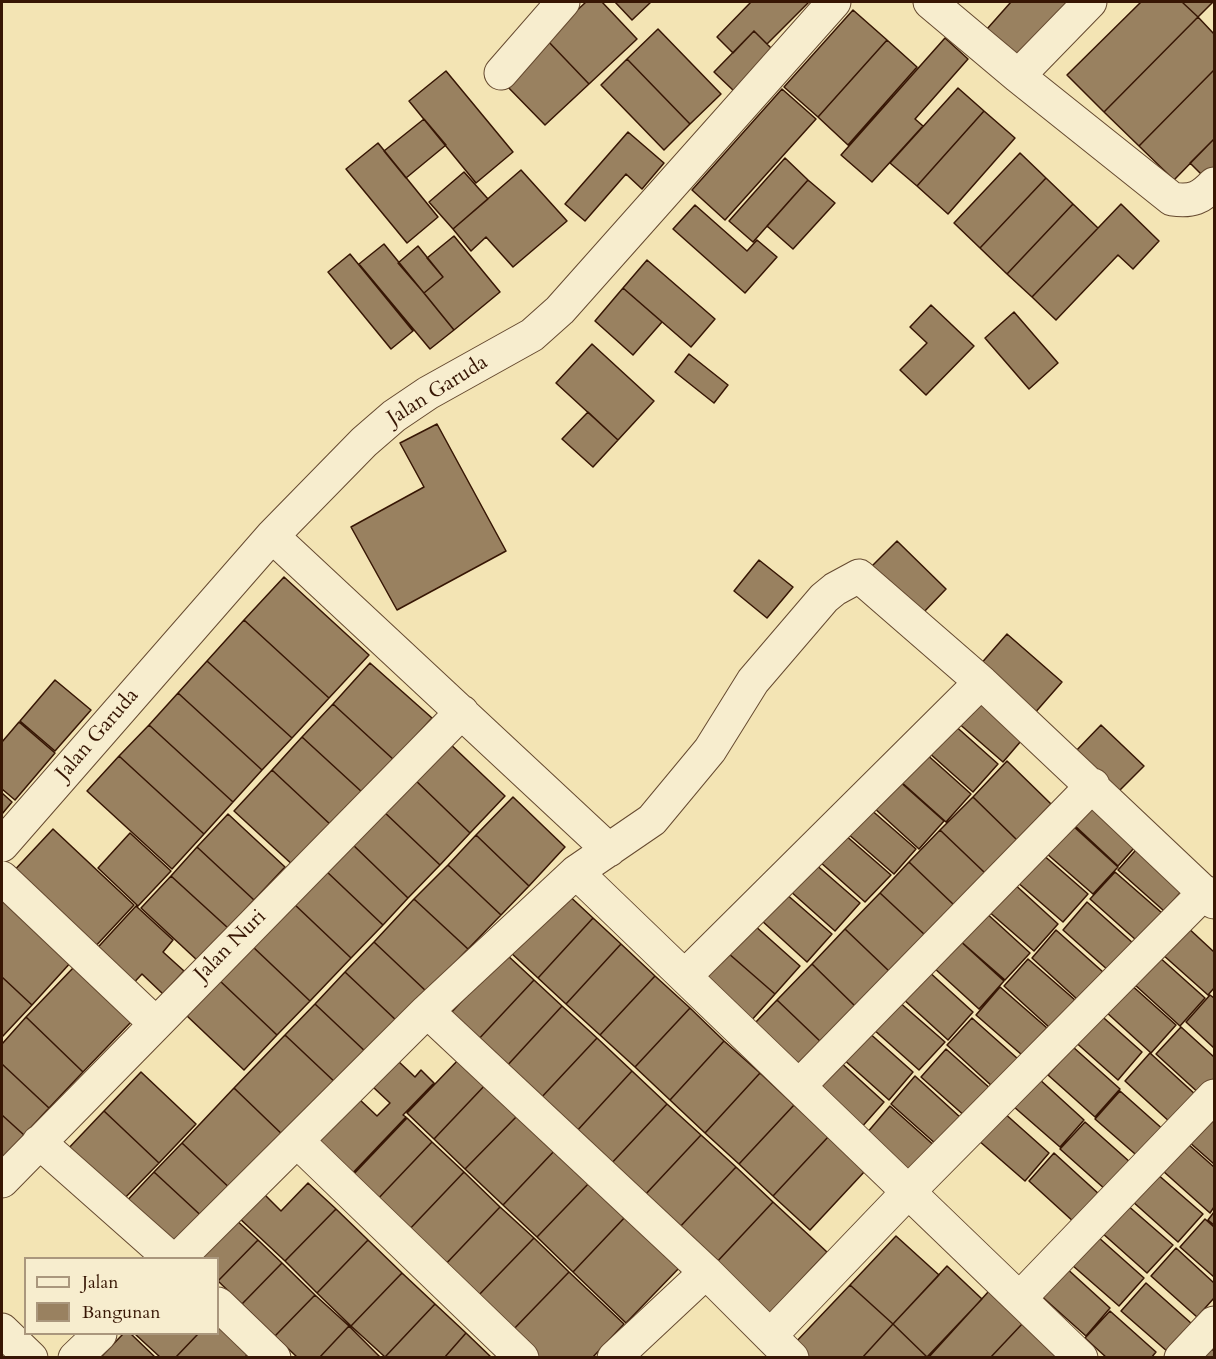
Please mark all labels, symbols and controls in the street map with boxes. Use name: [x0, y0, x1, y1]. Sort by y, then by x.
street label: Jalan Garuda: [383, 350, 493, 432]
street label: Jalan Garuda: [51, 684, 145, 786]
street label: Jalan Nuri: [190, 905, 272, 987]
legend: [24, 1257, 219, 1335]
text: Jalan: [82, 1270, 118, 1295]
text: Bangunan: [82, 1300, 160, 1325]

